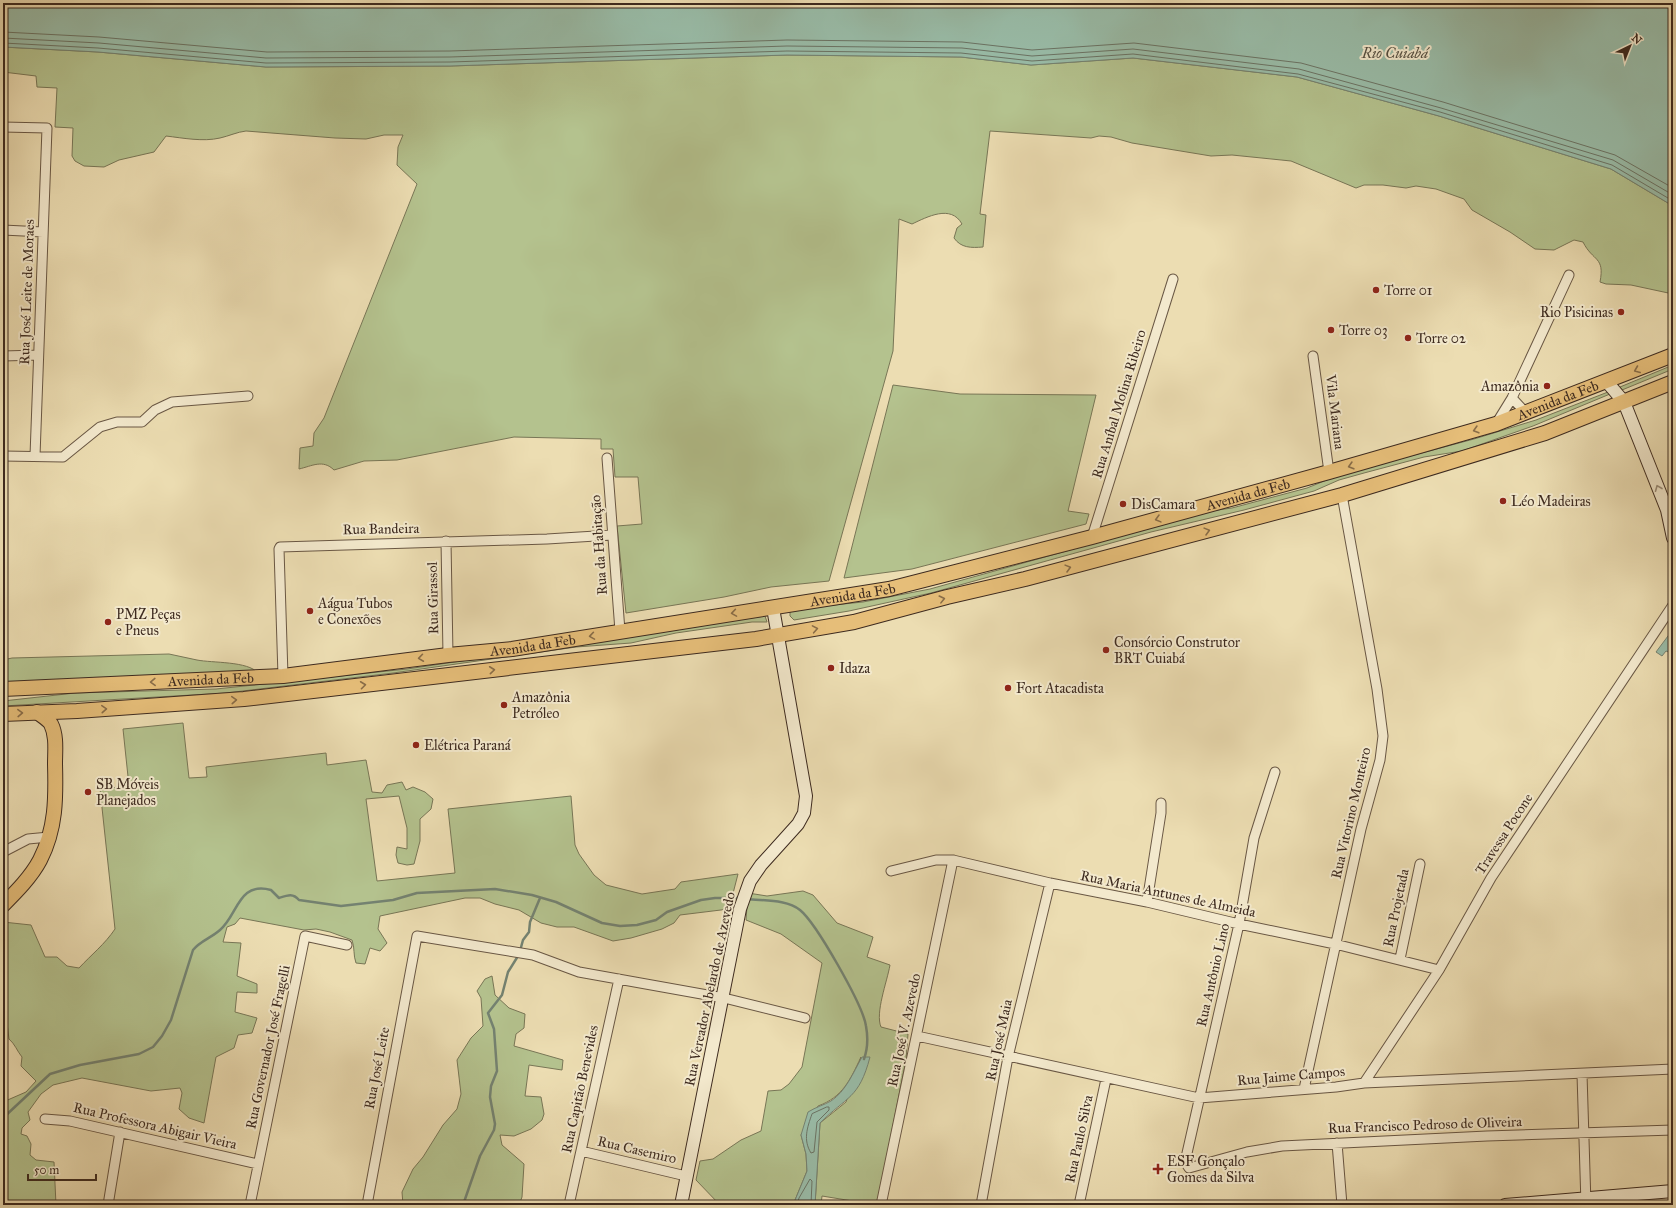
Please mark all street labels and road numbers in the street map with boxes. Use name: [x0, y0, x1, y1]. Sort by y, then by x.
street label: Rua José Leite de Moraes: [16, 219, 39, 365]
street label: Rua Aníbal Molina Ribeiro: [1088, 328, 1150, 480]
street label: Vila Mariana: [1322, 373, 1348, 450]
street label: Avenida da Feb: [1514, 376, 1601, 424]
street label: Avenida da Feb: [1203, 475, 1292, 514]
street label: Rua da Habitação: [587, 494, 611, 596]
street label: Rua Bandeira: [342, 520, 420, 538]
street label: Rua Girassol: [424, 561, 442, 634]
street label: Avenida da Feb: [808, 579, 897, 610]
street label: Avenida da Feb: [488, 630, 577, 660]
street label: Avenida da Feb: [166, 669, 254, 690]
street label: Rua Vitorino Monteiro: [1328, 746, 1374, 880]
street label: Travessa Pocone: [1472, 790, 1537, 878]
street label: Rua Maria Antunes de Almeida: [1079, 867, 1257, 921]
street label: Rua Projetada: [1379, 867, 1413, 949]
street label: Rua Vereador Abelardo de Azevedo: [681, 890, 739, 1088]
street label: Rua Antônio Lino: [1193, 922, 1233, 1028]
street label: Rua Governador José Fragelli: [242, 963, 295, 1131]
street label: Rua José V. Azevedo: [884, 972, 925, 1088]
street label: Rua José Maia: [982, 998, 1017, 1082]
street label: Rua Capitão Benevides: [558, 1023, 602, 1155]
street label: Rua José Leite: [361, 1025, 394, 1111]
street label: Rua Jaime Campos: [1236, 1063, 1346, 1090]
street label: Rua Paulo Silva: [1061, 1093, 1097, 1184]
street label: Rua Professora Abigair Vieira: [72, 1099, 238, 1153]
street label: Rua Francisco Pedroso de Oliveira: [1328, 1113, 1522, 1137]
street label: Rua Casemiro: [596, 1133, 678, 1167]

